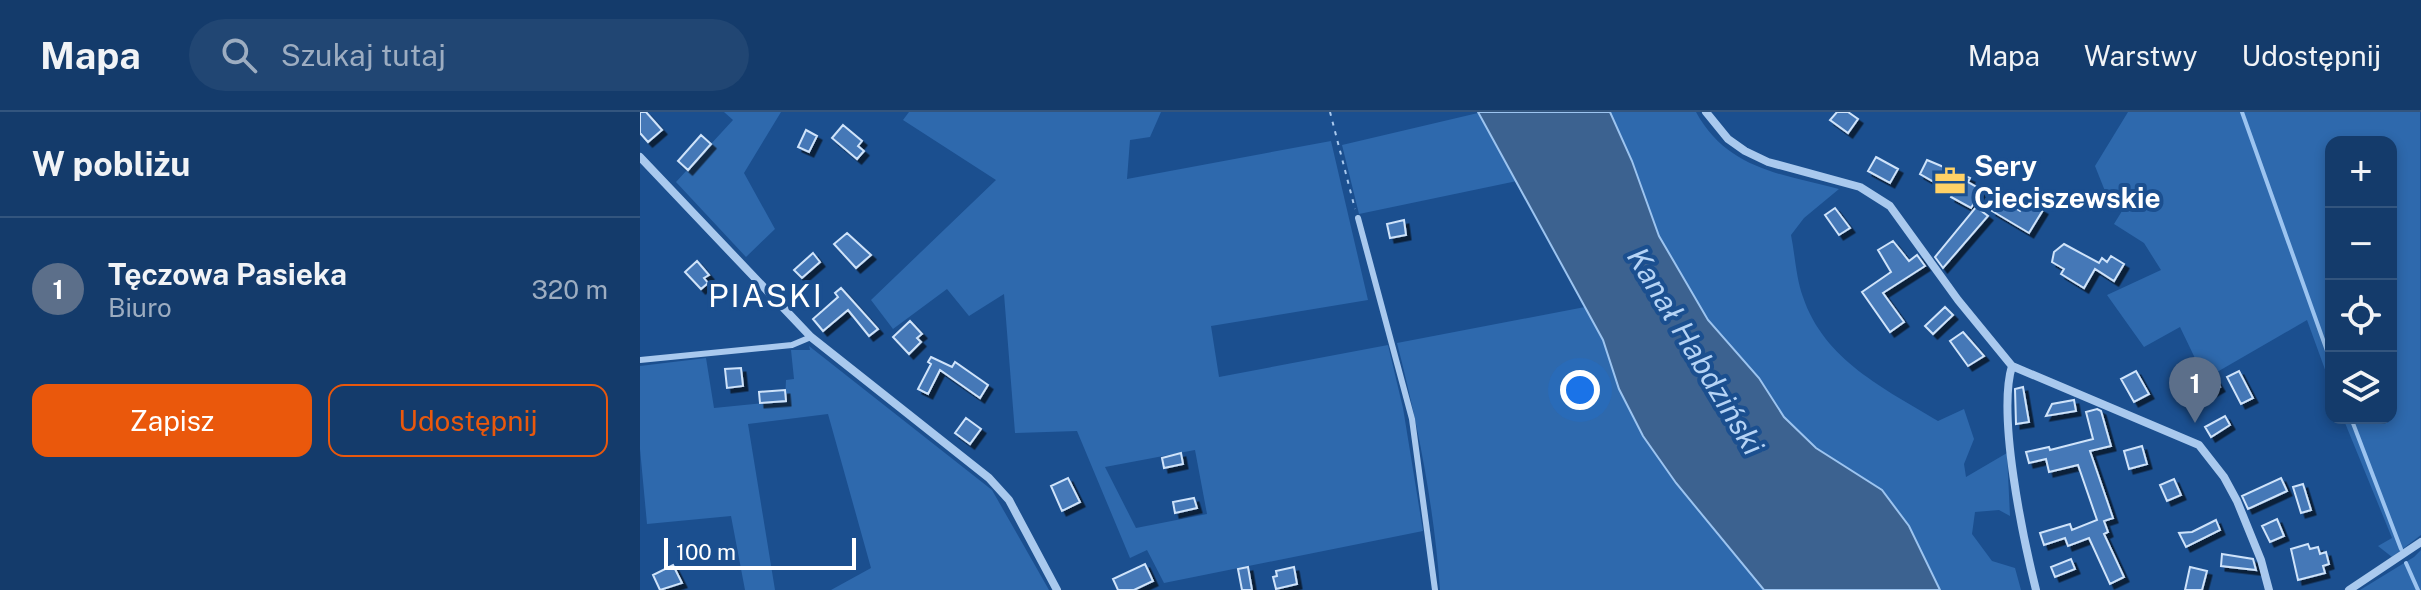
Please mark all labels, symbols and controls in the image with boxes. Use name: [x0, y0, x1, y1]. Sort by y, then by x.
search box: [189, 19, 749, 91]
text: Mapa: [40, 33, 141, 78]
icon: search: [217, 33, 261, 77]
text: Szukaj tutaj: [281, 37, 446, 73]
text: Mapa: [1968, 39, 2040, 72]
text: Warstwy: [2084, 39, 2198, 72]
text: Udostępnij: [2242, 39, 2381, 72]
map controls: [2325, 136, 2397, 424]
button: +: [2325, 136, 2397, 208]
text: W pobliżu: [32, 144, 191, 184]
place label: Sery Cieciszewskie: [1974, 149, 2161, 214]
office icon: Sery Cieciszewskie: [1933, 164, 1967, 198]
button: −: [2325, 208, 2397, 280]
water label: Kanał Habdziński: [1620, 241, 1772, 462]
text: Tęczowa Pasieka: [108, 256, 347, 292]
text: 1: [52, 274, 64, 305]
text: 320 m: [531, 274, 608, 305]
district label: PIASKI: [708, 277, 824, 314]
button: locate: [2325, 280, 2397, 352]
text: Biuro: [108, 292, 172, 323]
button: layers: [2325, 352, 2397, 424]
pin: 1: [2169, 357, 2221, 423]
your location: [1560, 370, 1600, 410]
button: Zapisz: [32, 384, 312, 457]
button: Udostępnij: [328, 384, 608, 457]
scale bar: [664, 534, 856, 570]
text: 100 m: [676, 539, 736, 565]

